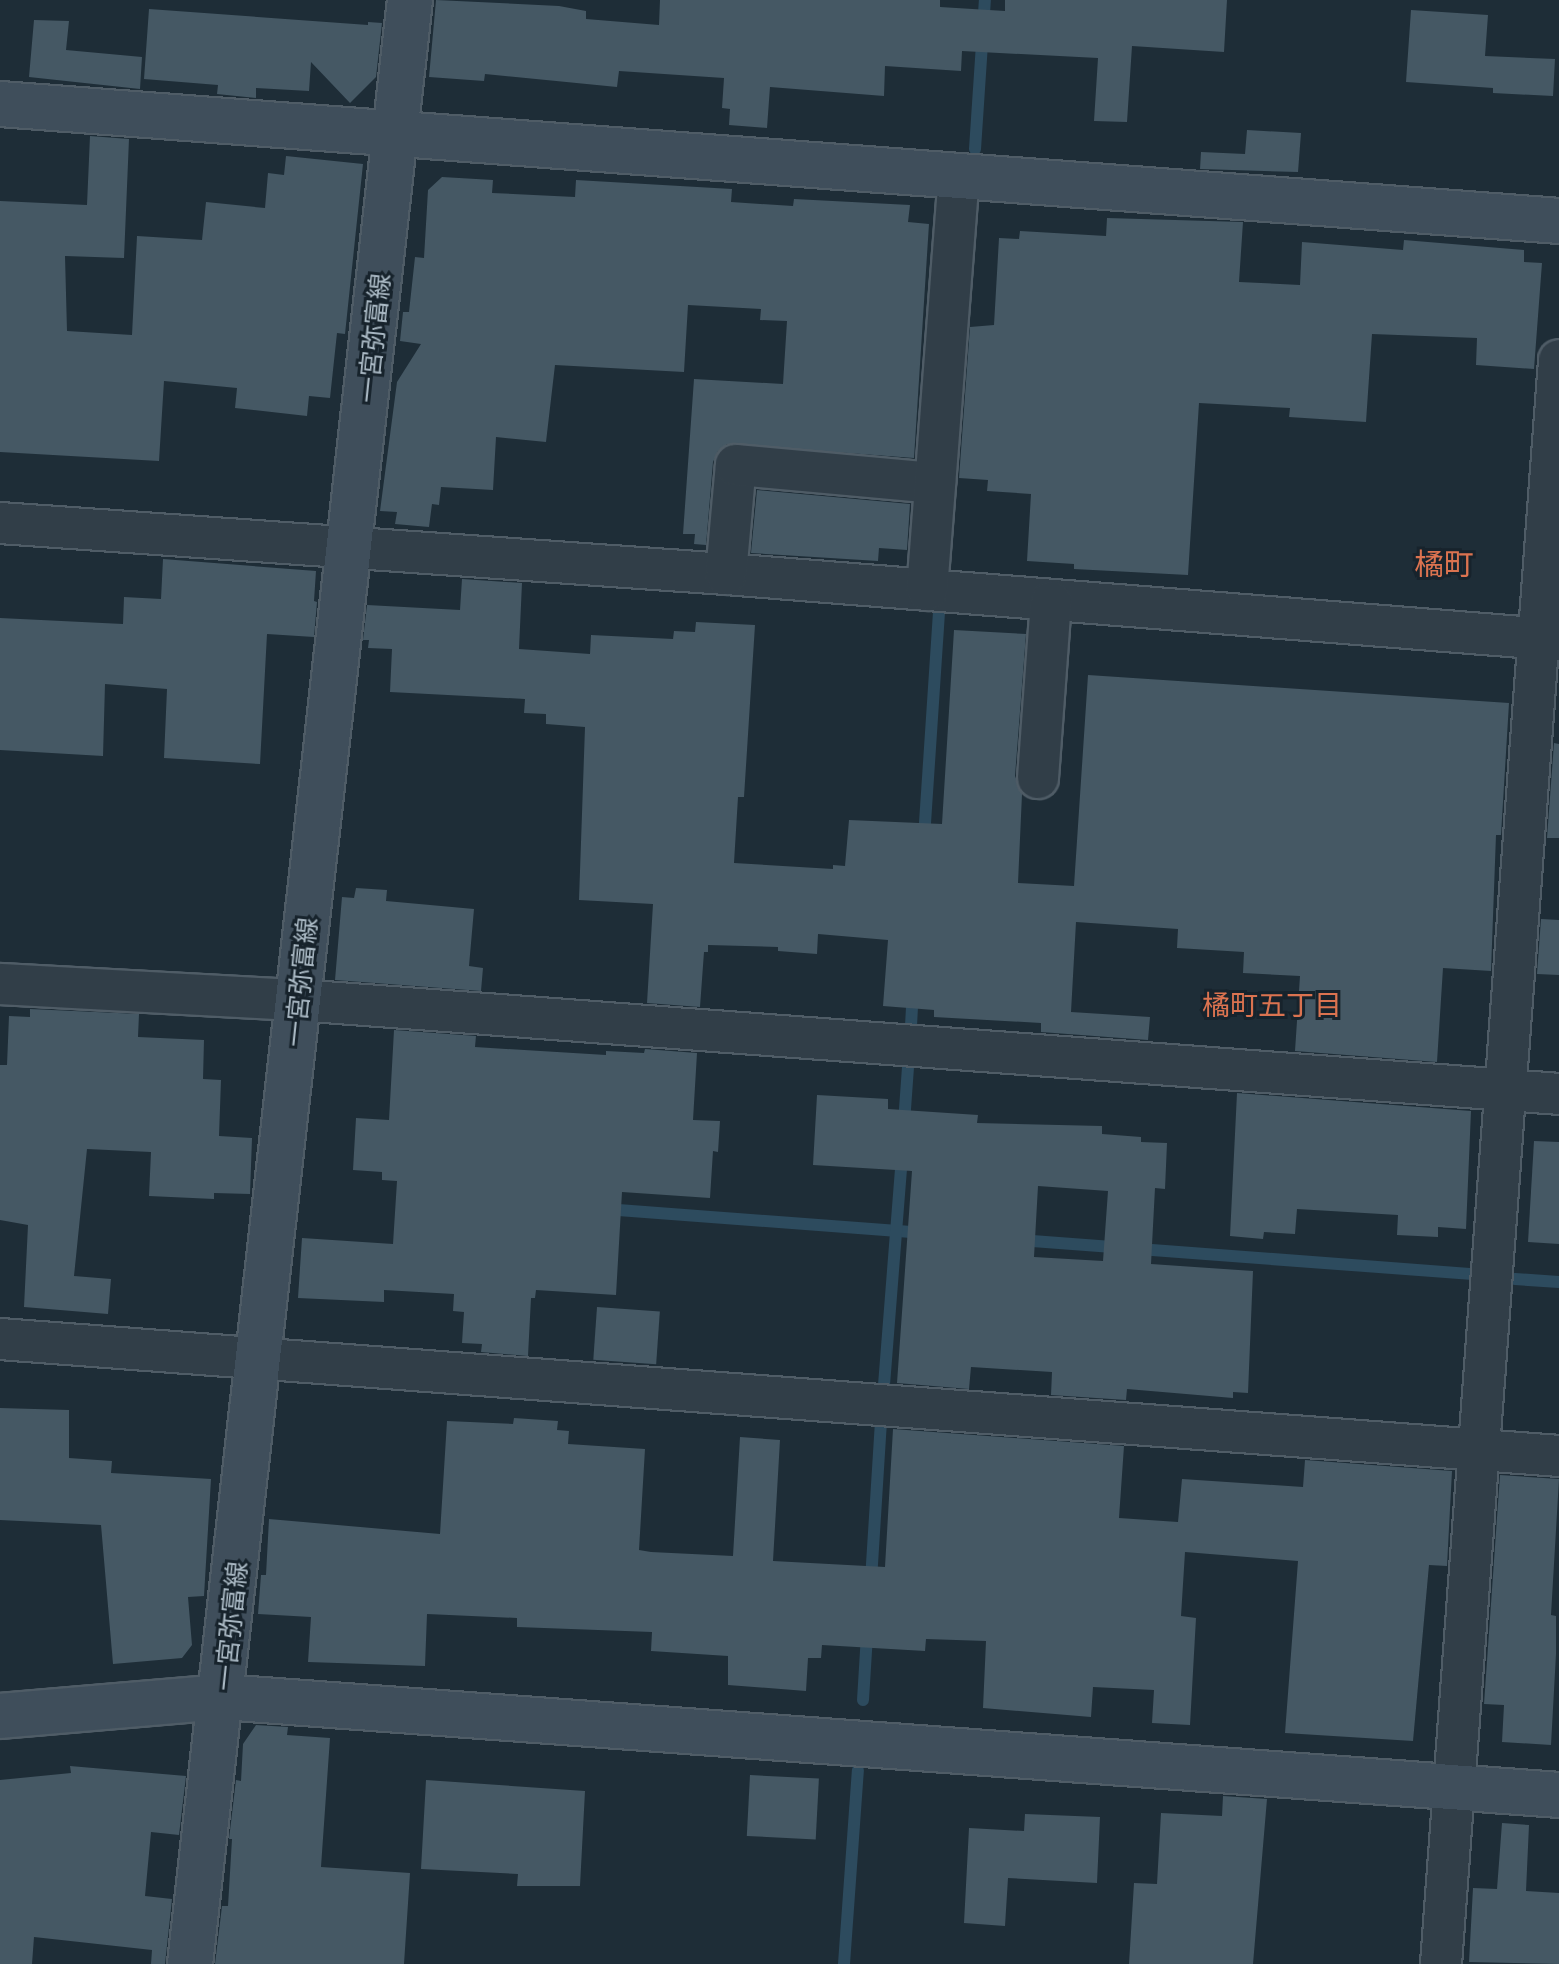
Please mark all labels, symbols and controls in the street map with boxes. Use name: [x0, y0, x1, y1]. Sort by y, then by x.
street label: 一宮弥富線: [351, 272, 395, 404]
district label: 橘町: [1414, 545, 1474, 581]
street label: 一宮弥富線: [278, 916, 322, 1048]
district label: 橘町五丁目: [1202, 987, 1342, 1021]
street label: 一宮弥富線: [208, 1560, 252, 1692]

